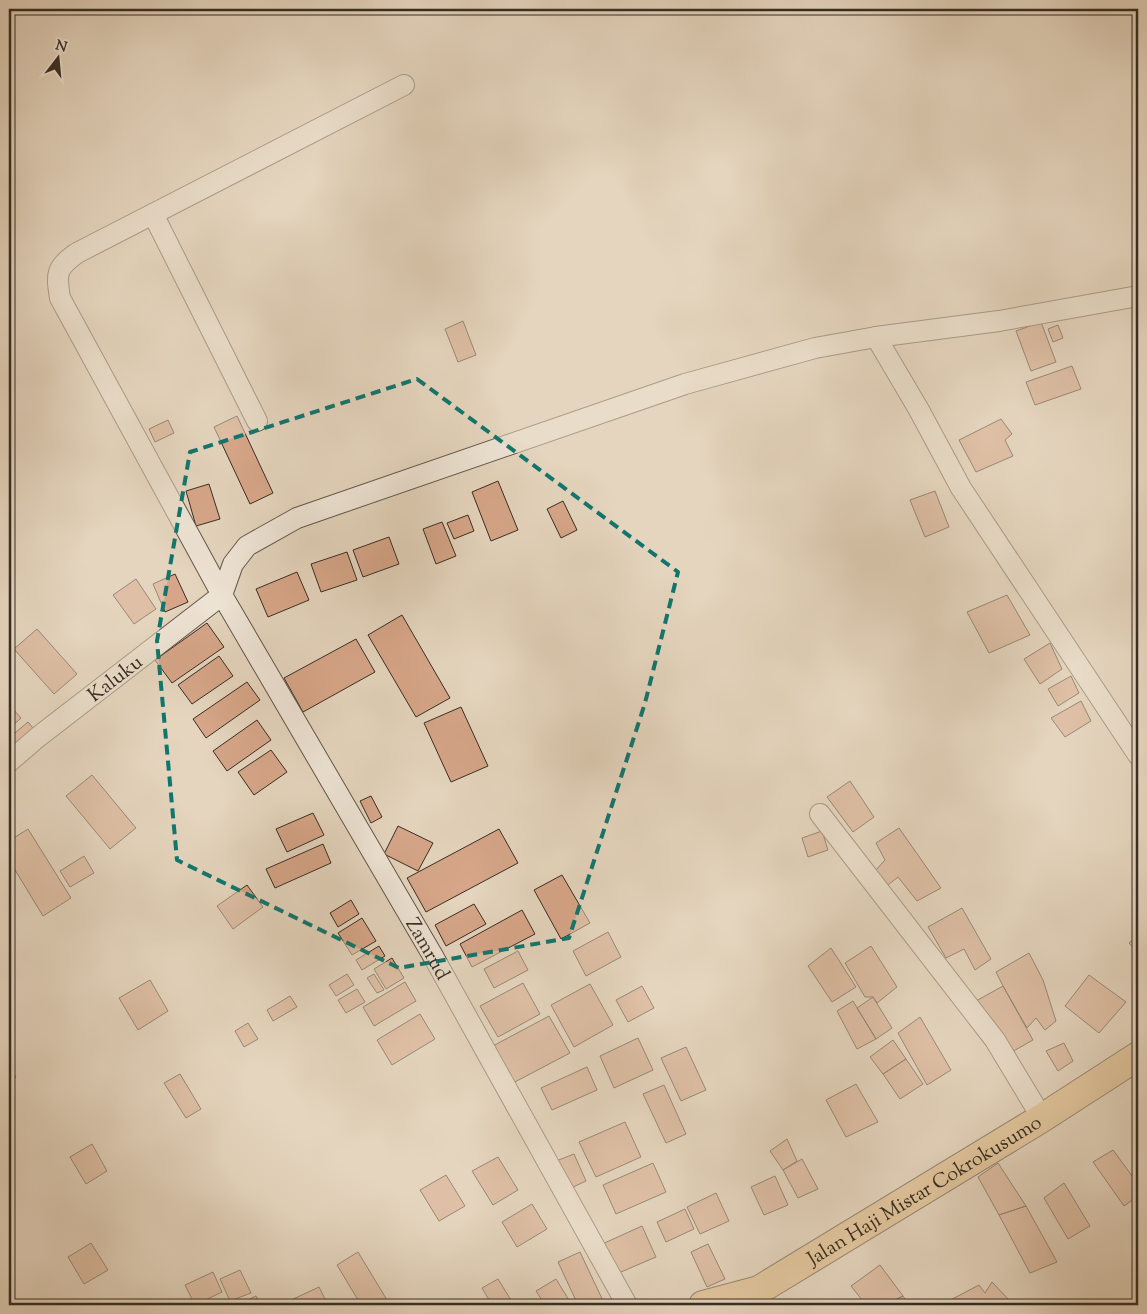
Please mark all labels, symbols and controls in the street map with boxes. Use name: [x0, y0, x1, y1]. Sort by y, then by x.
north arrow: [32, 32, 82, 82]
text: N: [53, 36, 69, 59]
street label: Kaluku: [82, 649, 150, 711]
street label: Zamrud: [397, 913, 456, 986]
street label: Jalan Haji Mistar Cokrokusumo: [802, 1109, 1048, 1275]

